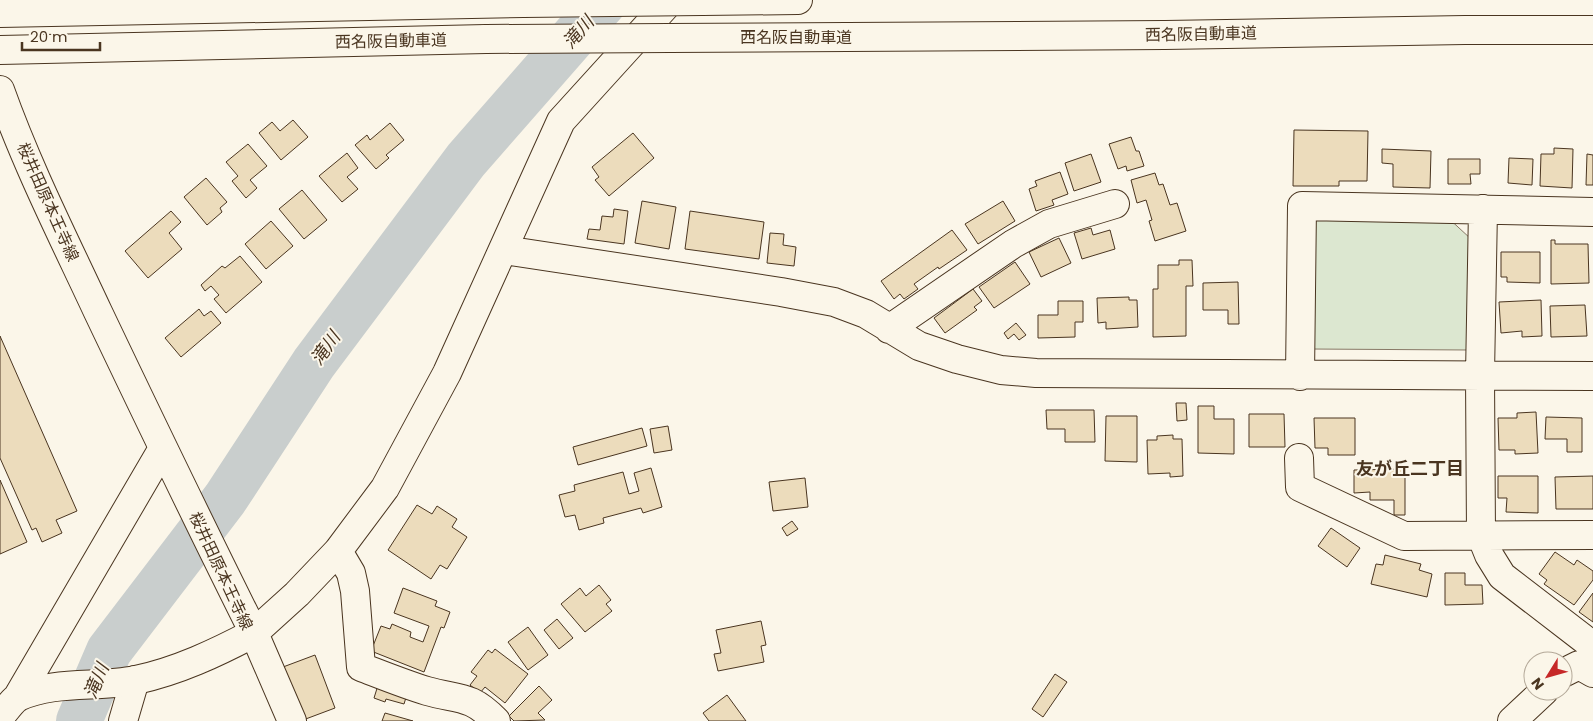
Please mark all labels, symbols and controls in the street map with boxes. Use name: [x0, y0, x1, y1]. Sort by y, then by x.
water label: 滝川: [557, 9, 601, 54]
scale bar: [22, 20, 100, 52]
street label: 西名阪自動車道: [1145, 22, 1257, 46]
text: 20 m: [30, 26, 68, 47]
street label: 西名阪自動車道: [740, 26, 852, 49]
street label: 西名阪自動車道: [335, 29, 447, 53]
street label: 桜井田原本王寺線: [11, 139, 85, 265]
water label: 滝川: [304, 324, 347, 370]
district label: 友が丘二丁目: [1356, 456, 1464, 481]
street label: 桜井田原本王寺線: [184, 508, 258, 634]
north arrow: [1523, 651, 1573, 701]
water label: 滝川: [77, 658, 115, 702]
text: N: [1526, 674, 1549, 694]

